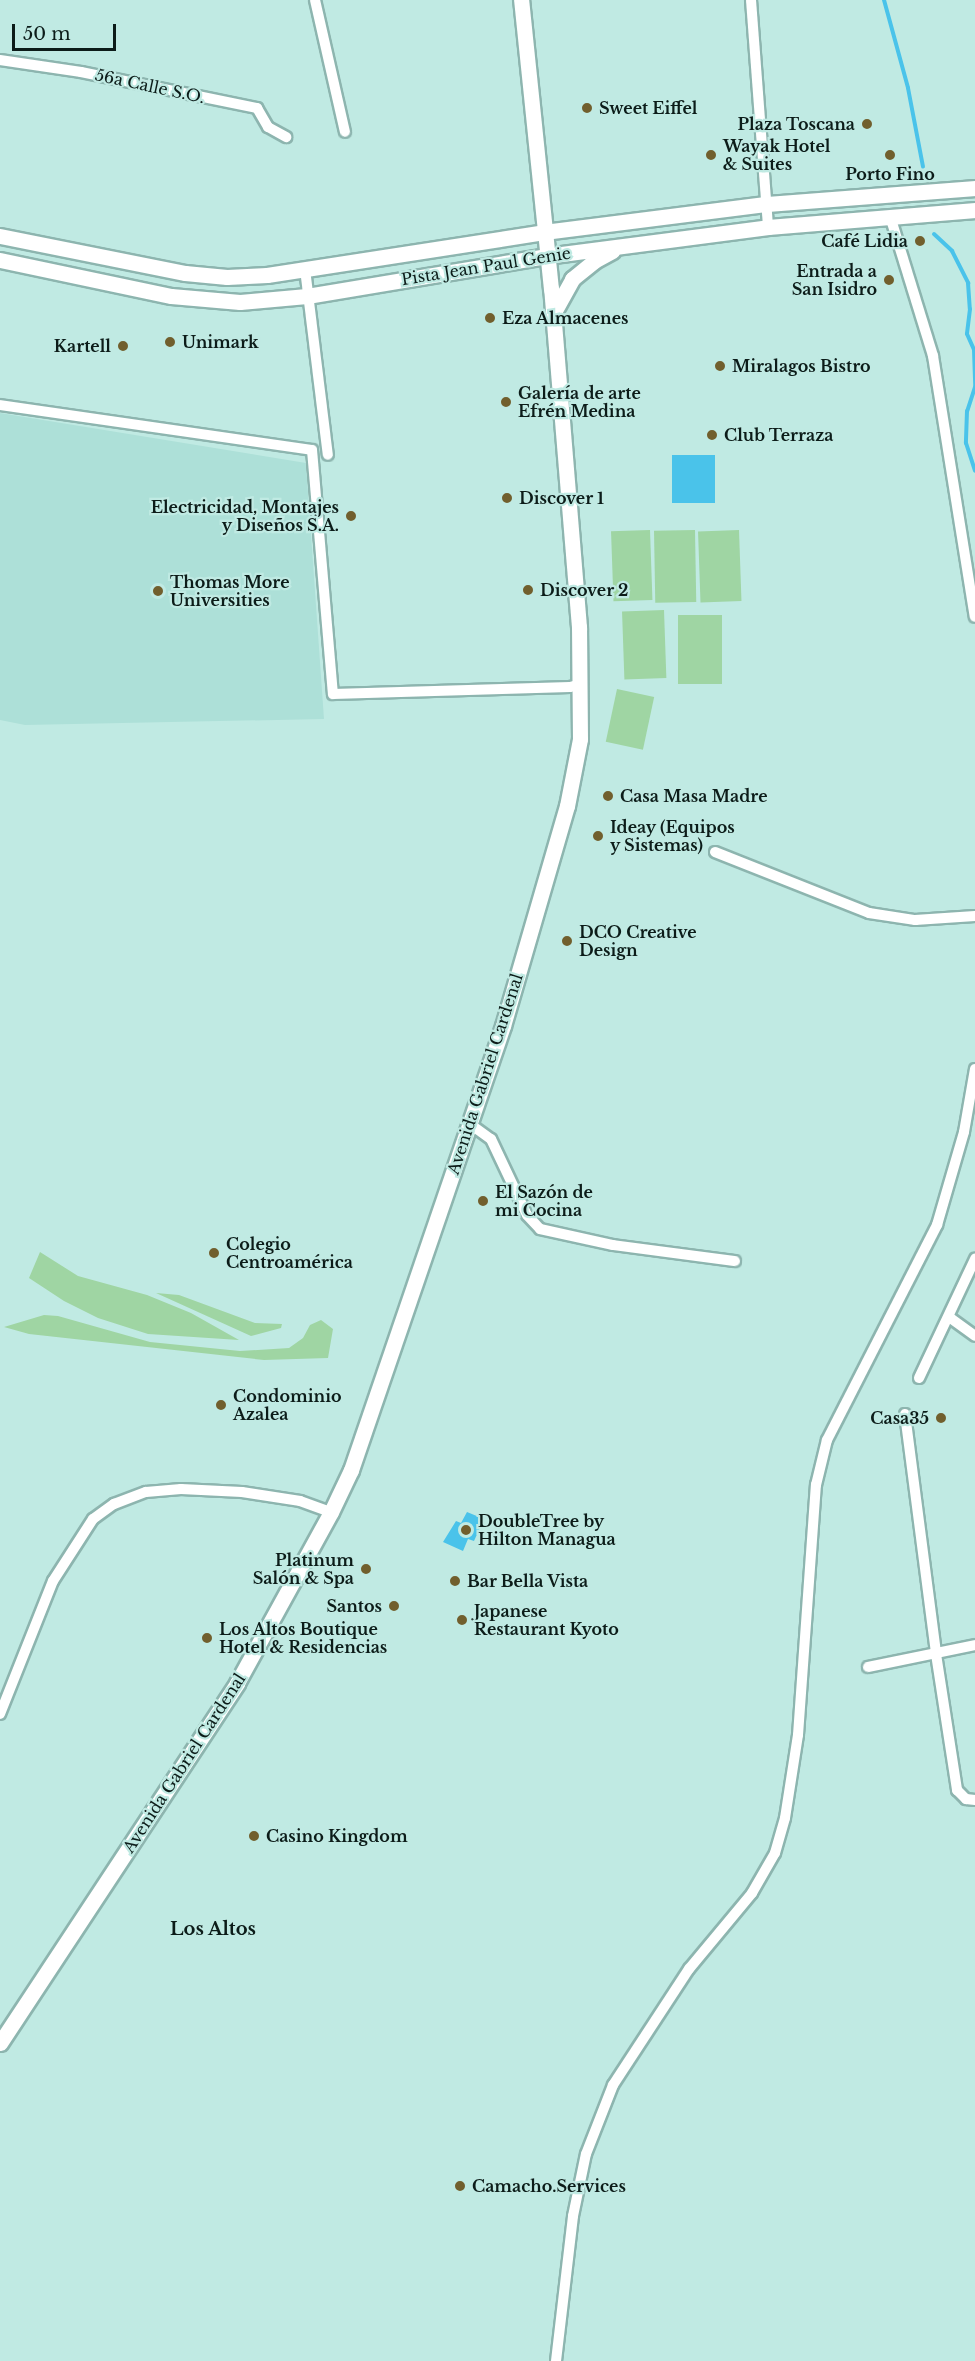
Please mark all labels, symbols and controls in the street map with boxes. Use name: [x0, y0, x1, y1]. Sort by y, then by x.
scale bar: [15, 12, 118, 50]
text: 50 m: [23, 23, 71, 45]
street label: 56a Calle S.O.: [93, 65, 207, 107]
place label: Sweet Eiffel: [599, 98, 698, 118]
marker: Sweet Eiffel: [580, 101, 594, 115]
place label: Plaza Toscana: [737, 114, 855, 134]
marker: Plaza Toscana: [860, 117, 874, 131]
place label: Wayak Hotel & Suites: [723, 136, 831, 174]
marker: Wayak Hotel & Suites: [704, 148, 718, 162]
marker: Porto Fino: [883, 148, 897, 162]
place label: Porto Fino: [845, 164, 935, 184]
place label: Café Lidia: [821, 231, 908, 251]
marker: Café Lidia: [913, 234, 927, 248]
street label: Pista Jean Paul Genie: [400, 243, 572, 289]
place label: Entrada a San Isidro: [792, 261, 877, 299]
marker: Entrada a San Isidro: [882, 273, 896, 287]
place label: Eza Almacenes: [502, 308, 629, 328]
marker: Eza Almacenes: [483, 311, 497, 325]
place label: Unimark: [182, 332, 259, 352]
marker: Unimark: [163, 335, 177, 349]
place label: Kartell: [54, 336, 111, 356]
marker: Kartell: [116, 339, 130, 353]
place label: Miralagos Bistro: [732, 356, 871, 376]
marker: Miralagos Bistro: [713, 359, 727, 373]
place label: Galería de arte Efrén Medina: [518, 383, 641, 421]
marker: Galería de arte Efrén Medina: [499, 395, 513, 409]
place label: Club Terraza: [724, 425, 834, 445]
marker: Club Terraza: [705, 428, 719, 442]
place label: Discover 1: [519, 488, 604, 508]
marker: Discover 1: [500, 491, 514, 505]
place label: Electricidad, Montajes y Diseños S.A.: [151, 497, 339, 535]
marker: Electricidad, Montajes y Diseños S.A.: [344, 509, 358, 523]
place label: Thomas More Universities: [170, 572, 290, 610]
place label: Discover 2: [540, 580, 629, 600]
marker: Discover 2: [521, 583, 535, 597]
marker: Thomas More Universities: [151, 584, 165, 598]
place label: Casa Masa Madre: [620, 786, 767, 806]
marker: Casa Masa Madre: [601, 789, 615, 803]
place label: Ideay (Equipos y Sistemas): [610, 817, 735, 855]
marker: Ideay (Equipos y Sistemas): [591, 829, 605, 843]
place label: DCO Creative Design: [579, 922, 697, 960]
marker: DCO Creative Design: [560, 934, 574, 948]
street label: Avenida Gabriel Cardenal: [443, 971, 527, 1177]
place label: El Sazón de mi Cocina: [495, 1182, 593, 1220]
marker: El Sazón de mi Cocina: [476, 1194, 490, 1208]
place label: Colegio Centroamérica: [226, 1234, 353, 1272]
marker: Colegio Centroamérica: [207, 1246, 221, 1260]
place label: Condominio Azalea: [233, 1386, 341, 1424]
marker: Condominio Azalea: [214, 1398, 228, 1412]
place label: Casa35: [870, 1408, 929, 1428]
marker: Casa35: [934, 1411, 948, 1425]
place label: DoubleTree by Hilton Managua: [478, 1511, 616, 1549]
marker: DoubleTree by Hilton Managua: [459, 1523, 473, 1537]
place label: Platinum Salón & Spa: [253, 1550, 354, 1588]
marker: Platinum Salón & Spa: [359, 1562, 373, 1576]
place label: Bar Bella Vista: [467, 1571, 589, 1591]
marker: Bar Bella Vista: [448, 1574, 462, 1588]
place label: Santos: [326, 1596, 382, 1616]
marker: Santos: [387, 1599, 401, 1613]
place label: Japanese Restaurant Kyoto: [474, 1601, 619, 1639]
marker: Japanese Restaurant Kyoto: [455, 1613, 469, 1627]
place label: Los Altos Boutique Hotel & Residencias: [219, 1619, 387, 1657]
marker: Los Altos Boutique Hotel & Residencias: [200, 1631, 214, 1645]
street label: Avenida Gabriel Cardenal: [119, 1670, 249, 1856]
place label: Casino Kingdom: [266, 1826, 408, 1846]
marker: Casino Kingdom: [247, 1829, 261, 1843]
district label: Los Altos: [170, 1918, 256, 1940]
place label: Camacho.Services: [472, 2176, 626, 2196]
marker: Camacho.Services: [453, 2179, 467, 2193]

